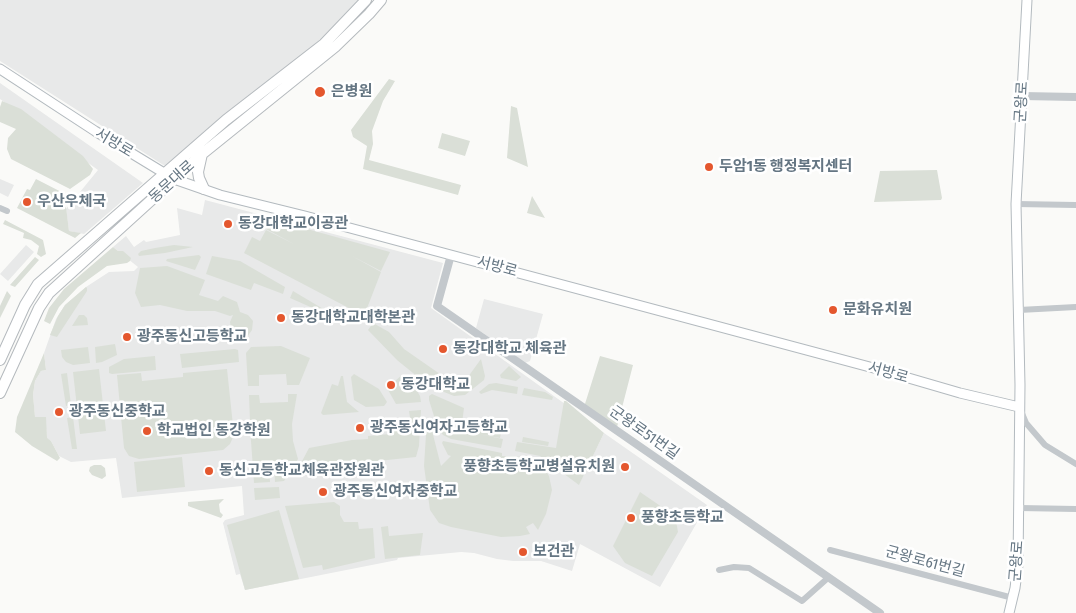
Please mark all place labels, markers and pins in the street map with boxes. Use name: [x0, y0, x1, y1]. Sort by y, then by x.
place label: 은병원: [331, 83, 372, 101]
marker: 은병원: [313, 85, 327, 99]
place label: 두암1동 행정복지센터: [719, 158, 853, 176]
marker: 두암1동 행정복지센터: [703, 161, 715, 173]
place label: 우산우체국: [37, 193, 106, 211]
marker: 우산우체국: [21, 196, 33, 208]
place label: 동강대학교이공관: [238, 215, 348, 233]
marker: 동강대학교이공관: [222, 218, 234, 230]
place label: 문화유치원: [843, 301, 912, 319]
marker: 문화유치원: [827, 304, 839, 316]
place label: 동강대학교대학본관: [291, 309, 415, 327]
marker: 동강대학교대학본관: [275, 312, 287, 324]
place label: 광주동신고등학교: [137, 328, 247, 346]
marker: 광주동신고등학교: [121, 331, 133, 343]
place label: 동강대학교 체육관: [453, 340, 567, 358]
marker: 동강대학교 체육관: [437, 343, 449, 355]
place label: 동강대학교: [401, 376, 470, 394]
marker: 동강대학교: [385, 379, 397, 391]
place label: 광주동신중학교: [69, 403, 166, 421]
marker: 광주동신중학교: [53, 406, 65, 418]
place label: 광주동신여자고등학교: [370, 419, 508, 437]
place label: 학교법인 동강학원: [157, 422, 271, 440]
marker: 광주동신여자고등학교: [354, 422, 366, 434]
marker: 학교법인 동강학원: [141, 425, 153, 437]
place label: 풍향초등학교병설유치원: [463, 458, 615, 476]
marker: 풍향초등학교병설유치원: [619, 461, 631, 473]
place label: 동신고등학교체육관장원관: [219, 462, 385, 480]
marker: 동신고등학교체육관장원관: [203, 465, 215, 477]
place label: 광주동신여자중학교: [333, 483, 457, 501]
marker: 광주동신여자중학교: [317, 486, 329, 498]
place label: 풍향초등학교: [641, 509, 724, 527]
marker: 풍향초등학교: [625, 512, 637, 524]
place label: 보건관: [533, 543, 574, 561]
marker: 보건관: [517, 546, 529, 558]

